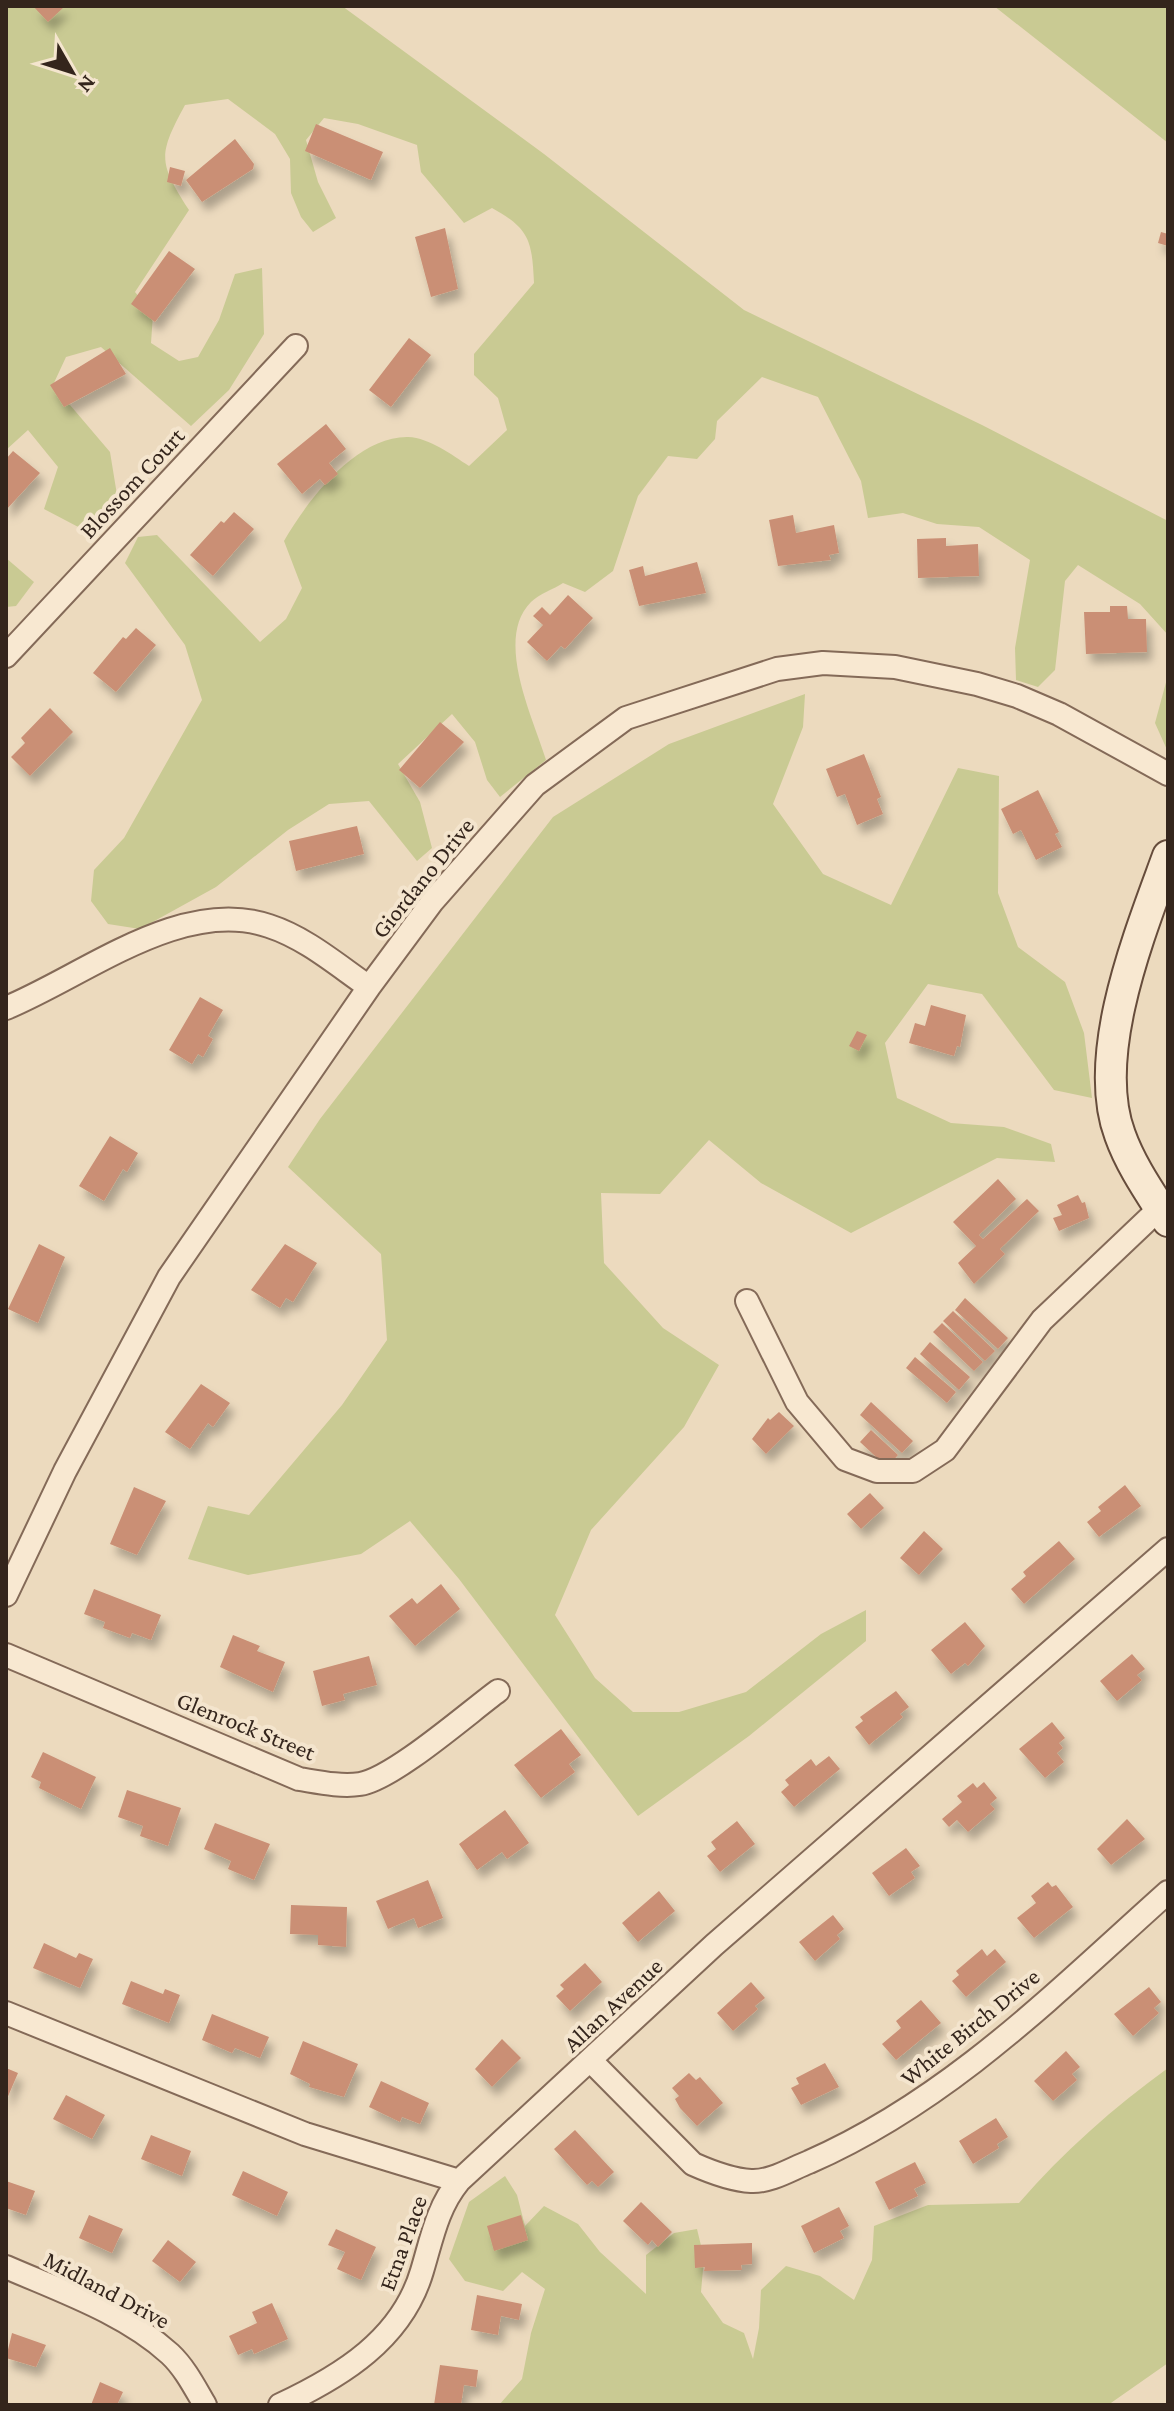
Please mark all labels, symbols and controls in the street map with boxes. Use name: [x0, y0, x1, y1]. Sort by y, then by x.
north arrow: [32, 32, 112, 112]
text: N: [73, 71, 102, 98]
street label: Blossom Court: [74, 421, 190, 543]
street label: Giordano Drive: [366, 812, 479, 943]
street label: Glenrock Street: [173, 1686, 320, 1766]
street label: Allan Avenue: [558, 1952, 668, 2057]
street label: White Birch Drive: [895, 1962, 1045, 2091]
street label: Etna Place: [373, 2192, 432, 2294]
street label: Midland Drive: [40, 2245, 175, 2334]

